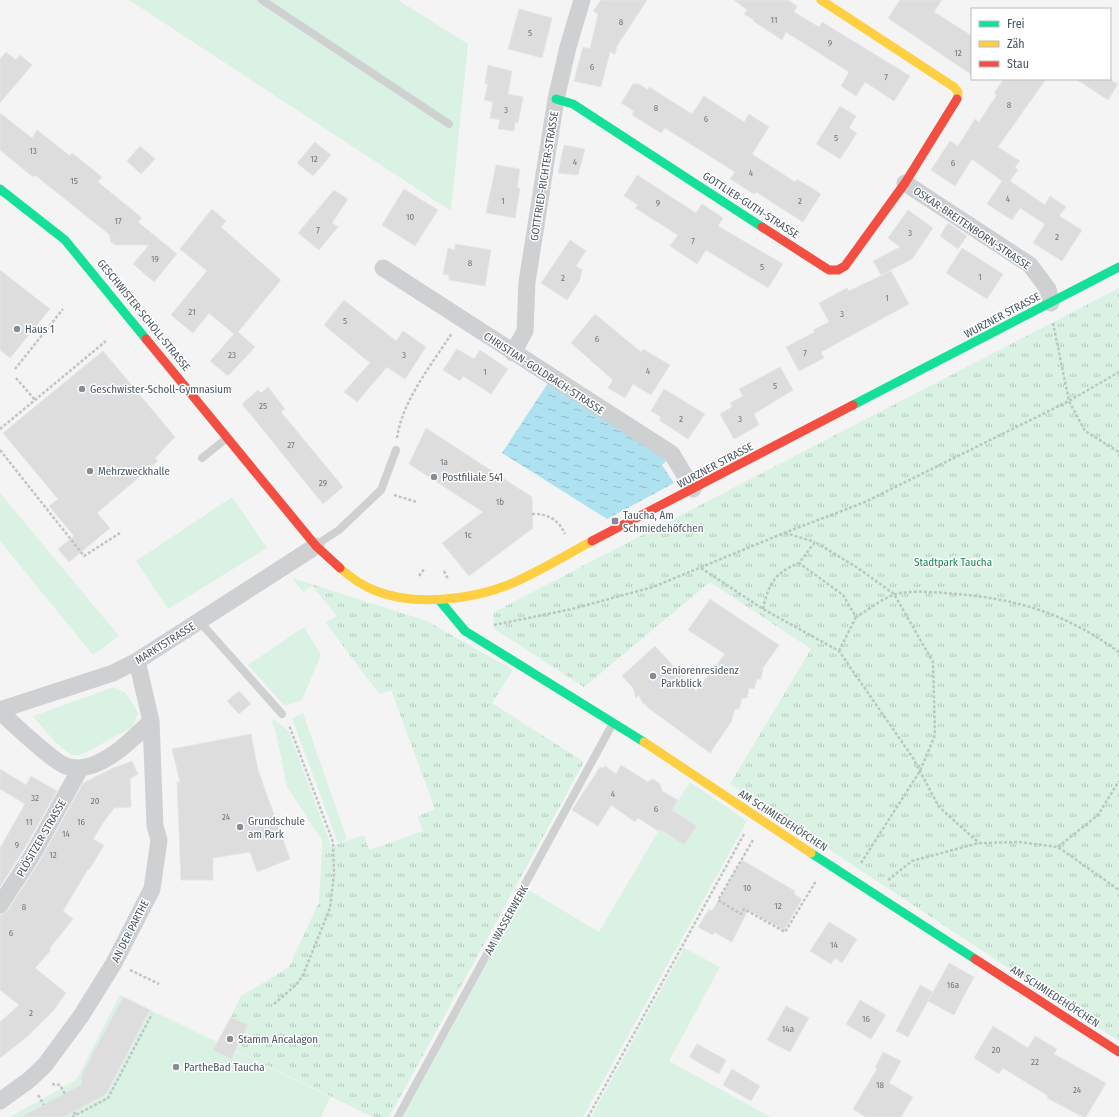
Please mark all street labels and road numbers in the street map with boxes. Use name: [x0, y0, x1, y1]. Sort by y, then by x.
street label: GOTTFRIED-RICHTER-STRASSE: [528, 110, 561, 242]
street label: GOTTLIEB-GUTH-STRASSE: [700, 169, 801, 241]
street label: OSKAR-BREITENBORN-STRASSE: [911, 184, 1033, 272]
street label: GESCHWISTER-SCHOLL-STRASSE: [95, 257, 193, 374]
street label: WURZNER STRASSE: [962, 290, 1042, 341]
street label: CHRISTIAN-GOLDBACH-STRASSE: [481, 330, 606, 417]
street label: WURZNER STRASSE: [675, 440, 755, 491]
street label: MARKTSTRASSE: [133, 620, 198, 667]
street label: AM SCHMIEDEHÖFCHEN: [736, 787, 830, 854]
street label: PLÖSITZER STRASSE: [14, 797, 69, 879]
street label: AM WASSERWERK: [482, 883, 531, 957]
street label: AN DER PARTHE: [109, 898, 152, 965]
street label: AM SCHMIEDEHÖFCHEN: [1008, 963, 1102, 1030]

